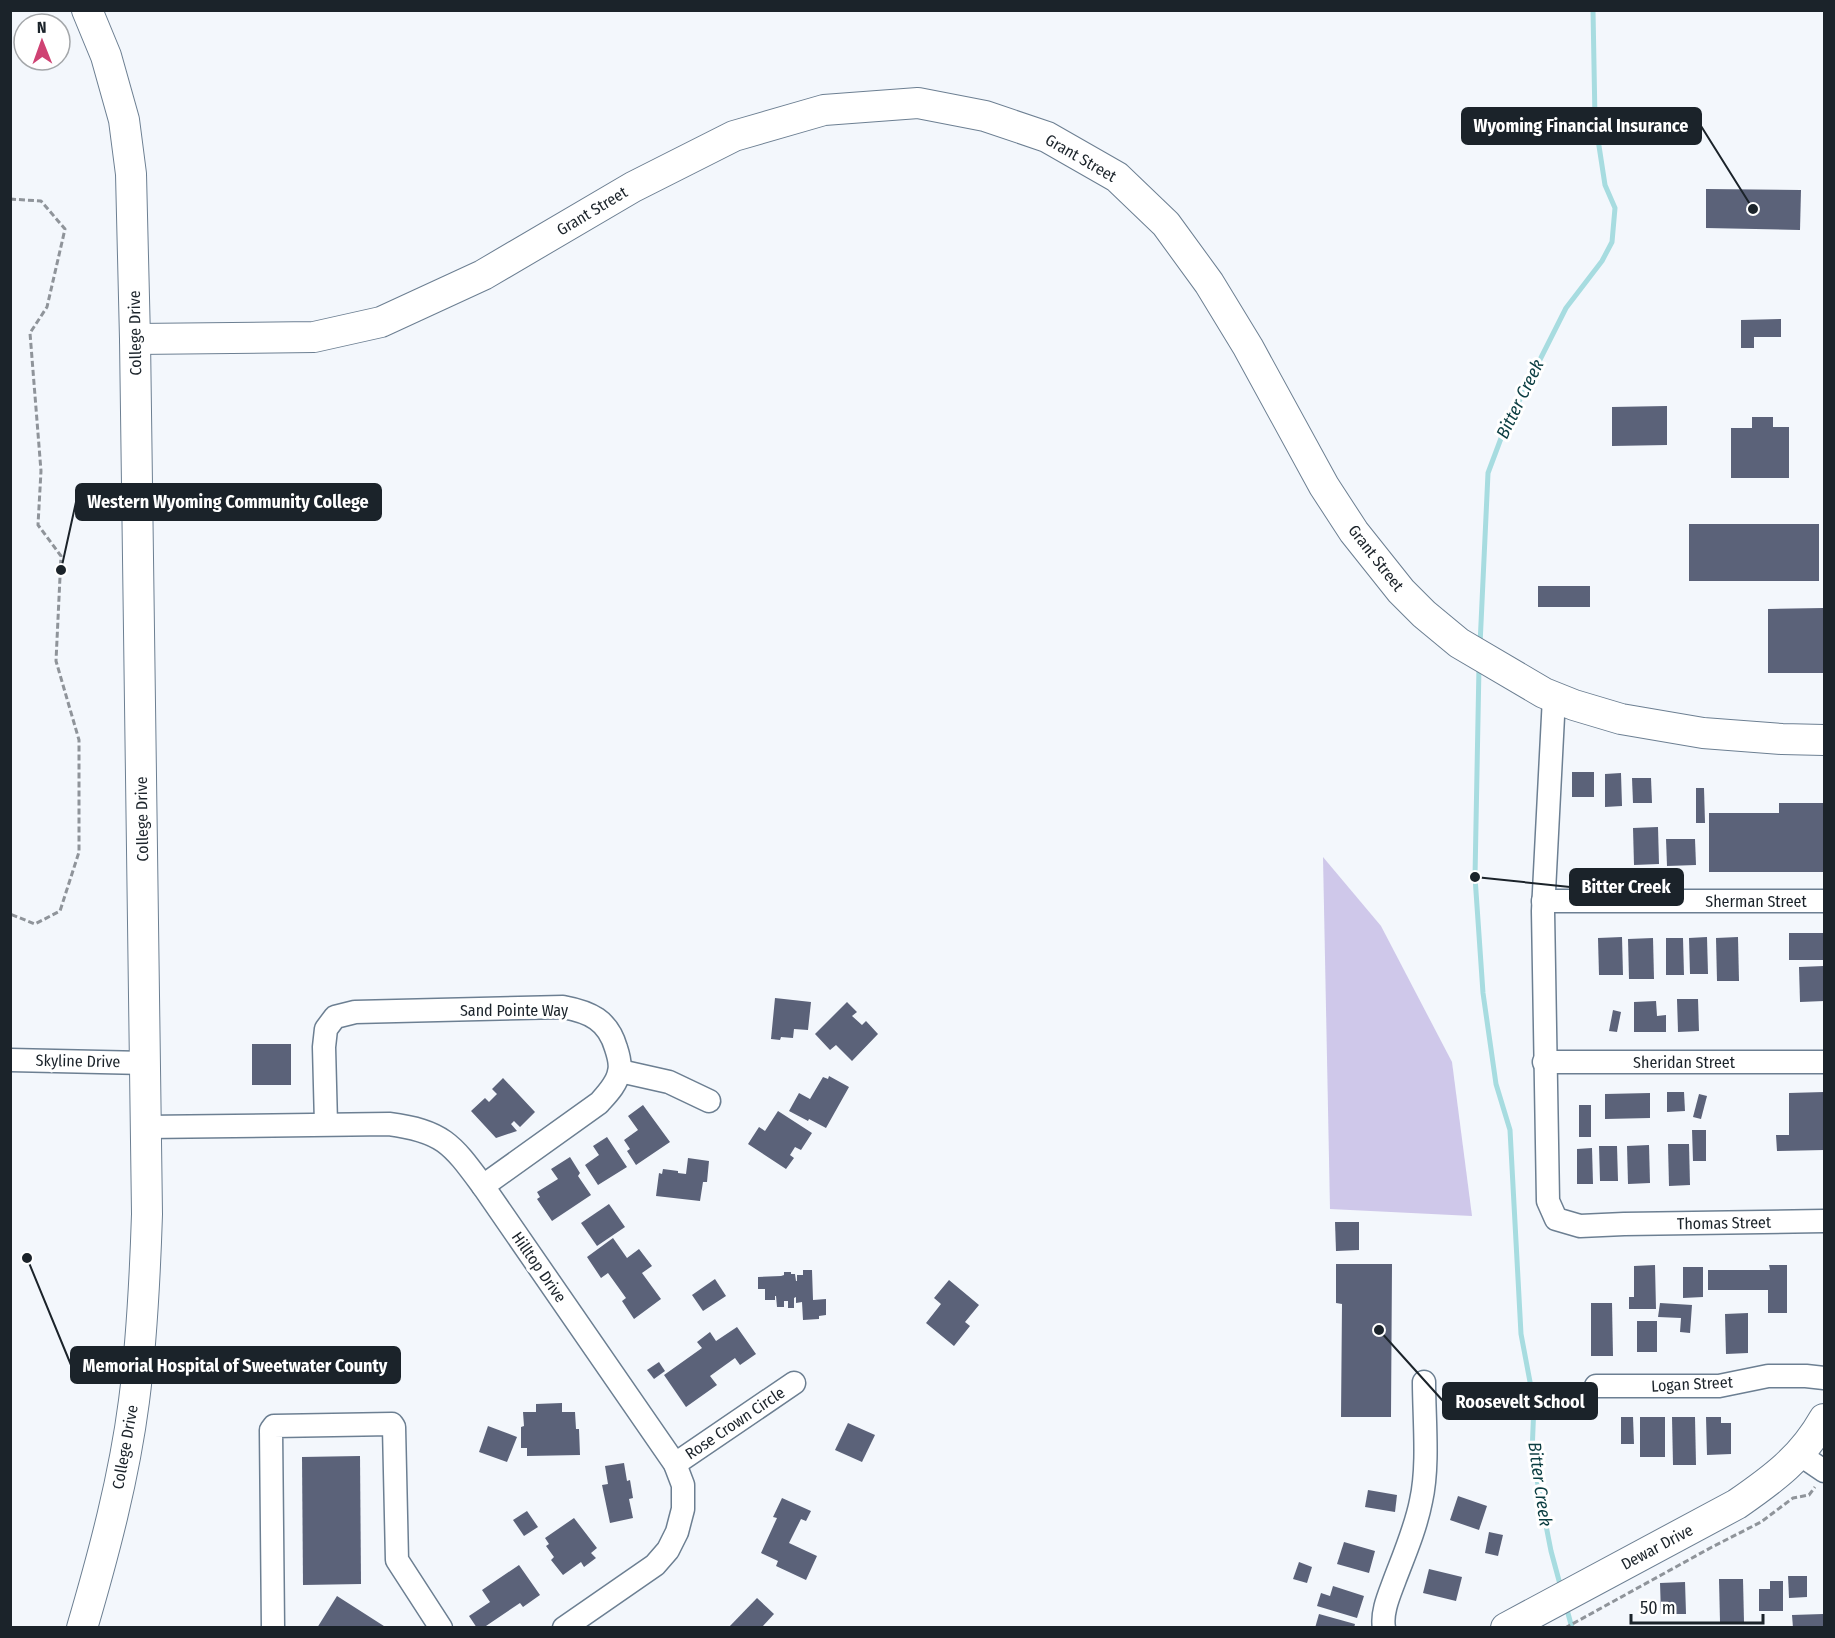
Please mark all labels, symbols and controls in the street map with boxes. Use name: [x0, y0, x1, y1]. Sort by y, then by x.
north arrow: [12, 12, 72, 72]
text: N: [37, 18, 47, 37]
callout: Wyoming Financial Insurance: [1462, 108, 1701, 144]
text: Wyoming Financial Insurance: [1474, 115, 1688, 137]
street label: Grant Street: [1042, 130, 1121, 186]
street label: Grant Street: [553, 182, 631, 239]
street label: College Drive: [125, 290, 145, 376]
water label: Bitter Creek: [1491, 356, 1549, 442]
callout: Western Wyoming Community College: [76, 484, 381, 520]
text: Western Wyoming Community College: [87, 491, 369, 513]
street label: Grant Street: [1344, 521, 1408, 596]
street label: College Drive: [132, 776, 152, 862]
callout: Bitter Creek: [1570, 869, 1683, 905]
text: Bitter Creek: [1581, 876, 1671, 898]
street label: Sherman Street: [1705, 892, 1808, 911]
street label: Sand Pointe Way: [460, 1001, 569, 1020]
street label: Skyline Drive: [35, 1051, 121, 1071]
street label: Sheridan Street: [1633, 1053, 1736, 1072]
street label: Thomas Street: [1677, 1213, 1772, 1233]
street label: Hilltop Drive: [508, 1228, 570, 1306]
callout: Memorial Hospital of Sweetwater County: [71, 1347, 400, 1383]
text: Memorial Hospital of Sweetwater County: [83, 1355, 388, 1377]
street label: Logan Street: [1651, 1372, 1734, 1396]
street label: Rose Crown Circle: [682, 1383, 788, 1463]
callout: Roosevelt School: [1443, 1383, 1597, 1419]
text: Roosevelt School: [1455, 1391, 1585, 1413]
street label: College Drive: [108, 1403, 142, 1491]
water label: Bitter Creek: [1523, 1440, 1557, 1528]
street label: Dewar Drive: [1618, 1520, 1696, 1574]
scale bar: [1631, 1587, 1763, 1625]
text: 50 m: [1640, 1597, 1676, 1619]

